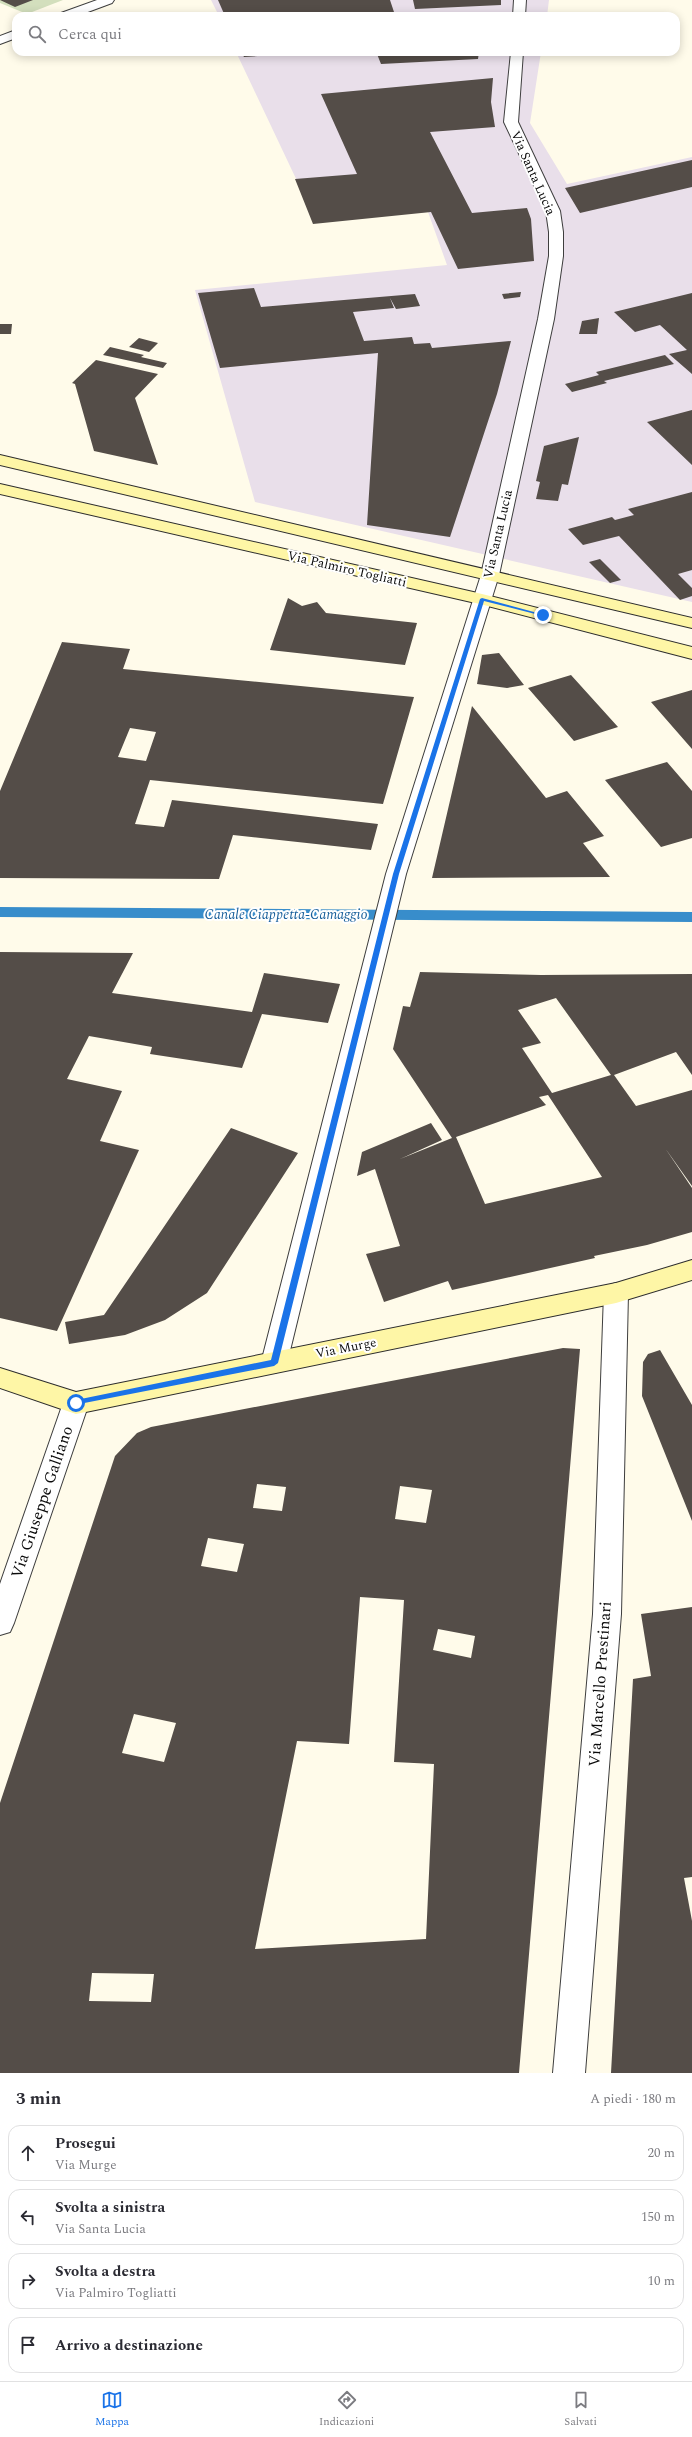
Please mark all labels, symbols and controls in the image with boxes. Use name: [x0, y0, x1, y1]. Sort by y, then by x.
search box: [12, 12, 680, 56]
icon: search: [26, 23, 48, 45]
text: Cerca qui: [58, 23, 122, 46]
street label: Via Santa Lucia: [505, 127, 561, 219]
street label: Via Santa Lucia: [478, 487, 518, 580]
street label: Via Palmiro Togliatti: [285, 546, 409, 592]
route end: [534, 606, 552, 624]
water label: Canale Ciappetta-Camaggio: [204, 904, 368, 925]
street label: Via Murge: [314, 1332, 378, 1364]
route start: [67, 1394, 85, 1412]
street label: Via Giuseppe Galliano: [5, 1423, 79, 1581]
street label: Via Marcello Prestinari: [582, 1601, 618, 1767]
text: 3 min: [16, 2086, 61, 2112]
text: A piedi · 180 m: [590, 2089, 676, 2109]
text: Prosegui: [55, 2132, 116, 2155]
icon: ahead: [17, 2142, 39, 2164]
text: 20 m: [648, 2143, 675, 2163]
text: Via Murge: [55, 2155, 116, 2175]
text: Svolta a sinistra: [55, 2196, 165, 2219]
icon: left: [17, 2206, 39, 2228]
text: 150 m: [641, 2207, 675, 2227]
text: Via Santa Lucia: [55, 2219, 146, 2239]
text: Svolta a destra: [55, 2260, 156, 2283]
icon: right: [17, 2270, 39, 2292]
text: 10 m: [648, 2271, 675, 2291]
text: Via Palmiro Togliatti: [55, 2283, 177, 2303]
icon: arrive: [17, 2334, 39, 2356]
text: Arrivo a destinazione: [55, 2334, 203, 2357]
tab: Mappa: [95, 2389, 129, 2430]
tab: Indicazioni: [319, 2389, 374, 2430]
tab: Salvati: [564, 2389, 597, 2430]

